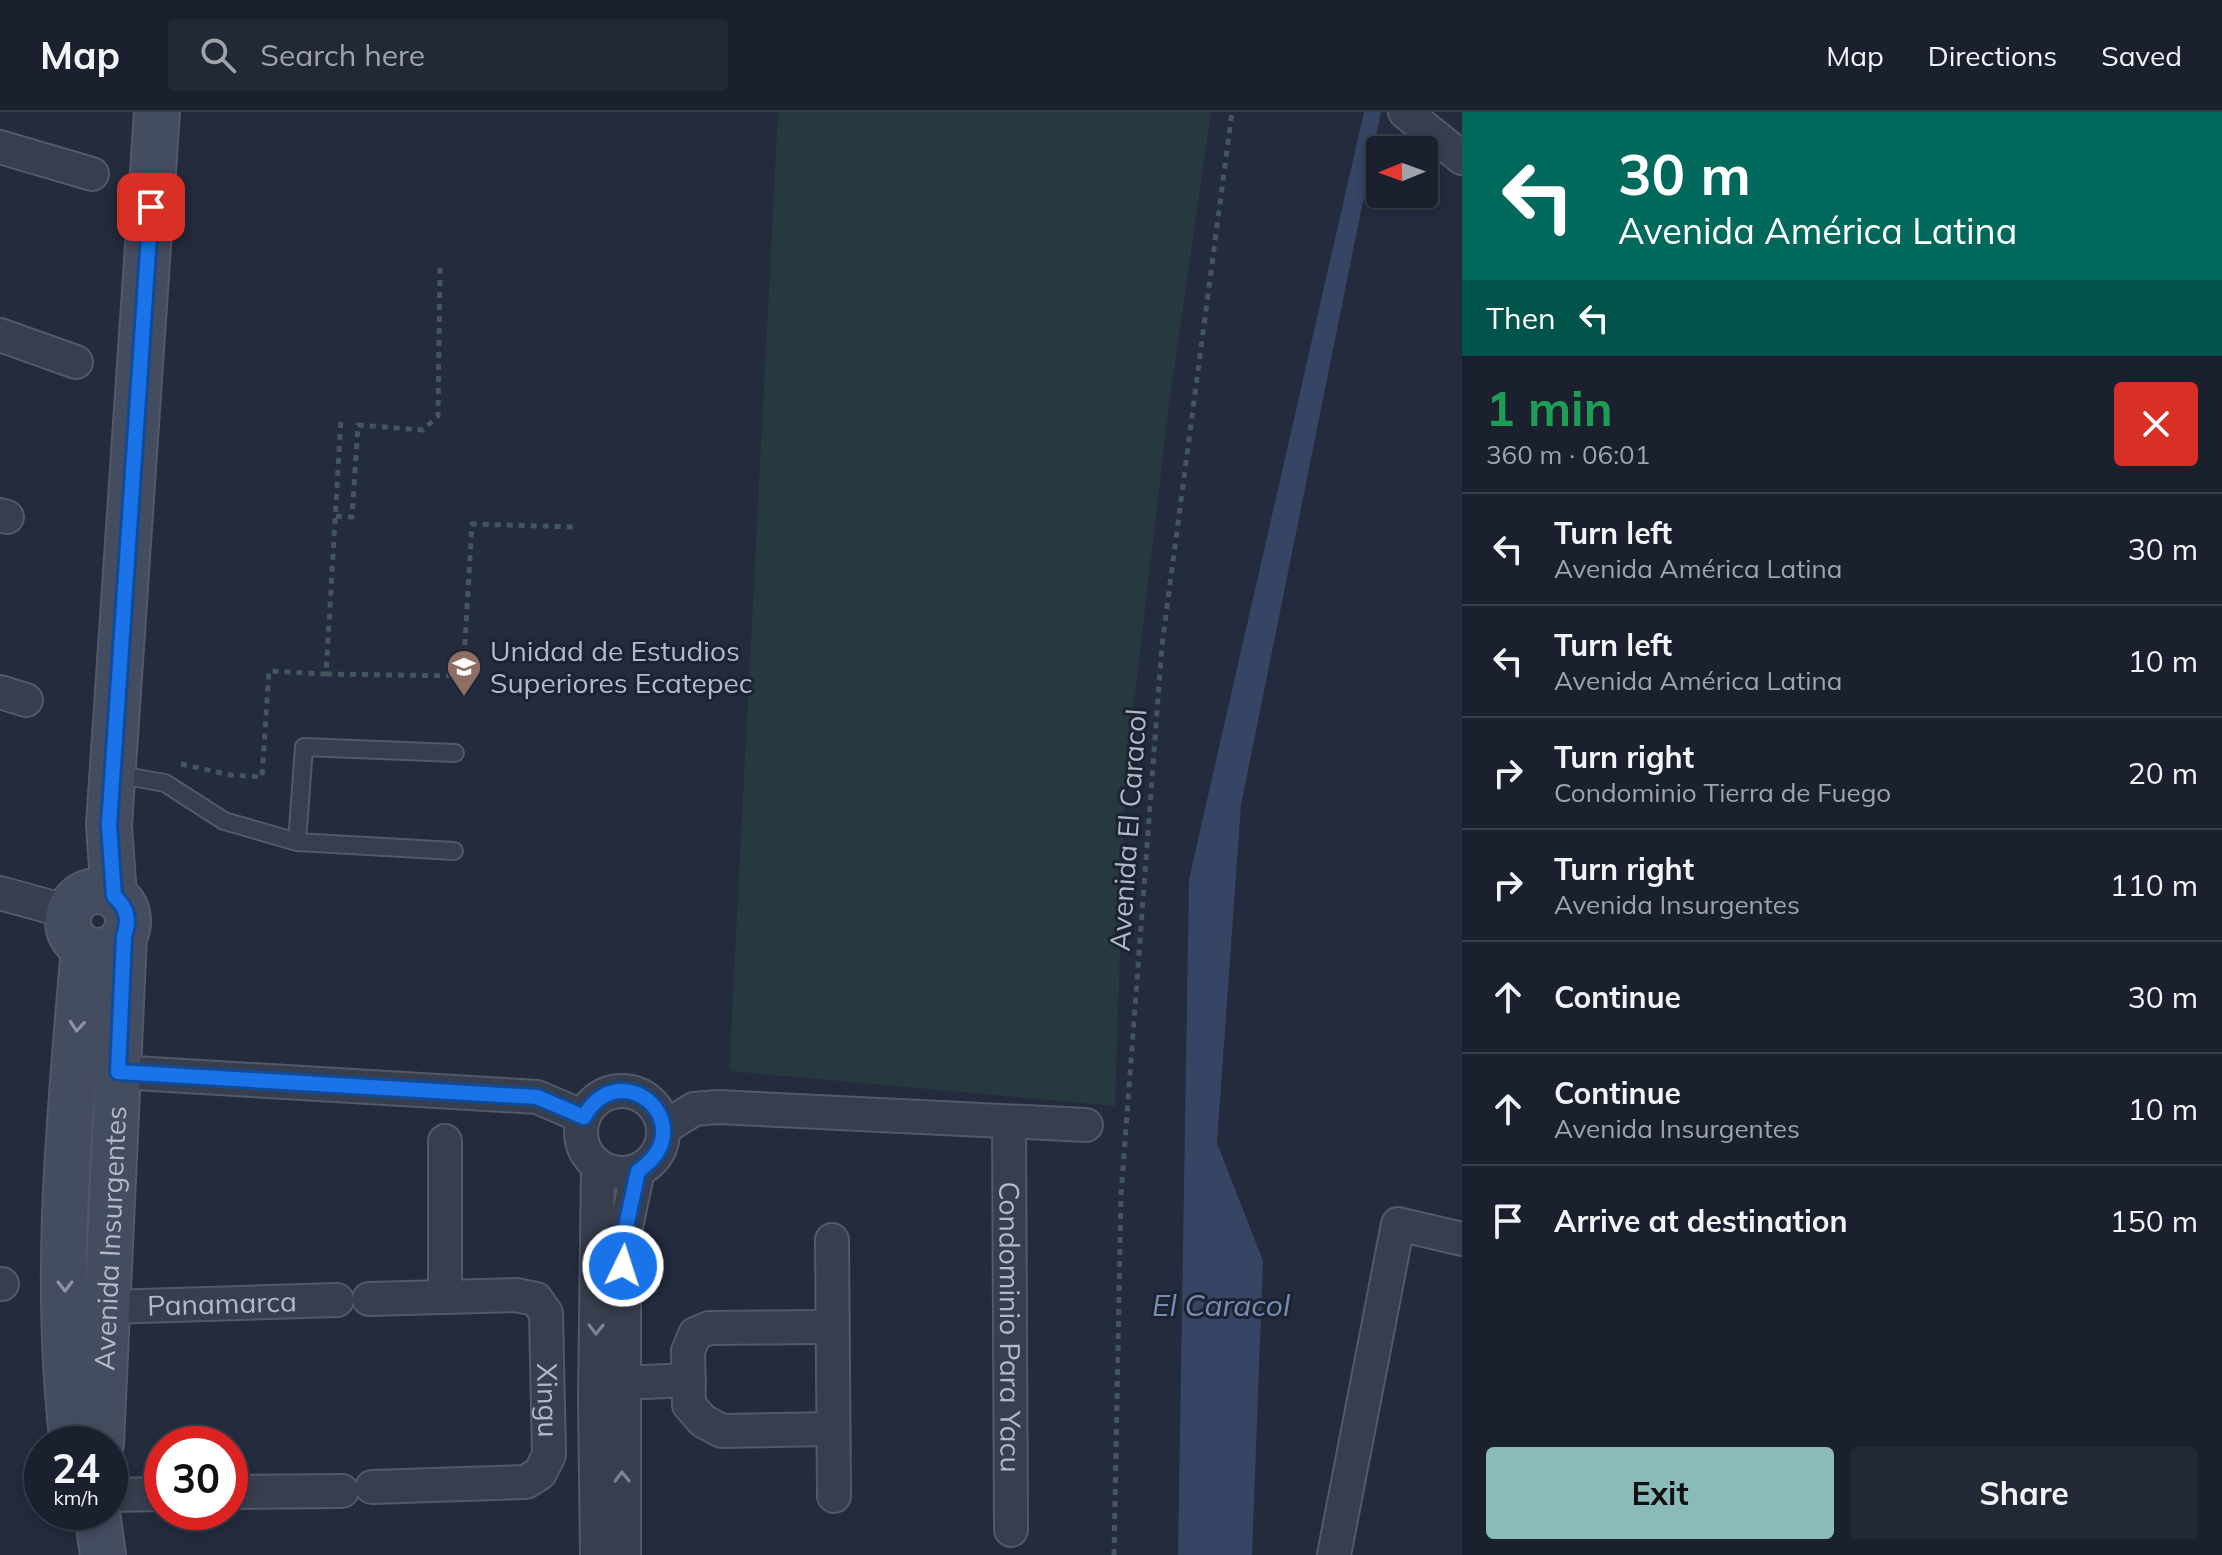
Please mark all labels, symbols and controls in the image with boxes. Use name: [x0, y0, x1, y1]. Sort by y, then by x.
search box: [168, 19, 728, 91]
text: Map: [40, 31, 120, 79]
icon: search: [196, 33, 240, 77]
text: Search here: [260, 36, 425, 74]
text: Map: [1826, 38, 1884, 73]
text: Directions: [1928, 38, 2057, 73]
text: Saved: [2101, 38, 2182, 73]
north arrow: [1366, 136, 1438, 208]
map controls: [1366, 136, 1438, 208]
text: 30 m: [1618, 139, 1751, 209]
icon: left: [1486, 144, 1590, 248]
pin: [117, 173, 185, 241]
icon: arrive: [129, 185, 173, 229]
text: Avenida América Latina: [1618, 208, 2017, 253]
icon: left: [1572, 296, 1616, 340]
text: Then: [1486, 299, 1556, 337]
text: 1 min: [1486, 378, 1613, 438]
button: close: [2114, 382, 2198, 466]
text: 360 m · 06:01: [1486, 438, 1650, 471]
text: Turn left: [1554, 514, 1672, 552]
icon: left: [1486, 527, 1530, 571]
text: 30 m: [2128, 530, 2198, 568]
text: Avenida América Latina: [1554, 552, 1842, 585]
text: Turn left: [1554, 626, 1672, 664]
place label: Unidad de Estudios Superiores Ecatepec: [490, 633, 753, 700]
icon: left: [1486, 639, 1530, 683]
text: 10 m: [2128, 642, 2198, 680]
school or university icon: Unidad de Estudios Superiores Ecatepec: [445, 648, 483, 698]
text: Avenida América Latina: [1554, 664, 1842, 697]
street label: Avenida El Caracol: [1102, 708, 1153, 952]
text: Turn right: [1554, 738, 1694, 776]
icon: right: [1486, 751, 1530, 795]
text: 20 m: [2128, 754, 2198, 792]
text: Condominio Tierra de Fuego: [1554, 776, 1891, 809]
text: Turn right: [1554, 850, 1694, 888]
icon: right: [1486, 863, 1530, 907]
text: 110 m: [2110, 866, 2198, 904]
text: Avenida Insurgentes: [1554, 888, 1800, 921]
icon: ahead: [1486, 975, 1530, 1019]
text: Continue: [1554, 978, 1681, 1016]
text: 30 m: [2128, 978, 2198, 1016]
one-way arrow: [69, 1020, 86, 1033]
text: Continue: [1554, 1074, 1681, 1112]
icon: ahead: [1486, 1087, 1530, 1131]
text: 10 m: [2128, 1090, 2198, 1128]
street label: Avenida Insurgentes: [86, 1105, 133, 1371]
text: Avenida Insurgentes: [1554, 1112, 1800, 1145]
street label: Condominio Para Yacu: [992, 1181, 1029, 1473]
icon: arrive: [1486, 1199, 1530, 1243]
text: Arrive at destination: [1554, 1202, 1848, 1240]
text: 150 m: [2110, 1202, 2198, 1240]
position arrow: [581, 1224, 665, 1308]
one-way arrow: [56, 1280, 74, 1293]
street label: Panamarca: [147, 1283, 297, 1323]
water label: El Caracol: [1152, 1286, 1291, 1324]
one-way arrow: [587, 1323, 605, 1336]
street label: Xingu: [530, 1363, 567, 1438]
speed limit sign: 30: [144, 1426, 248, 1530]
text: 24: [52, 1443, 100, 1493]
button: Exit: [1486, 1447, 1834, 1539]
button: Share: [1850, 1447, 2198, 1539]
one-way arrow: [613, 1470, 631, 1483]
text: km/h: [53, 1485, 99, 1510]

